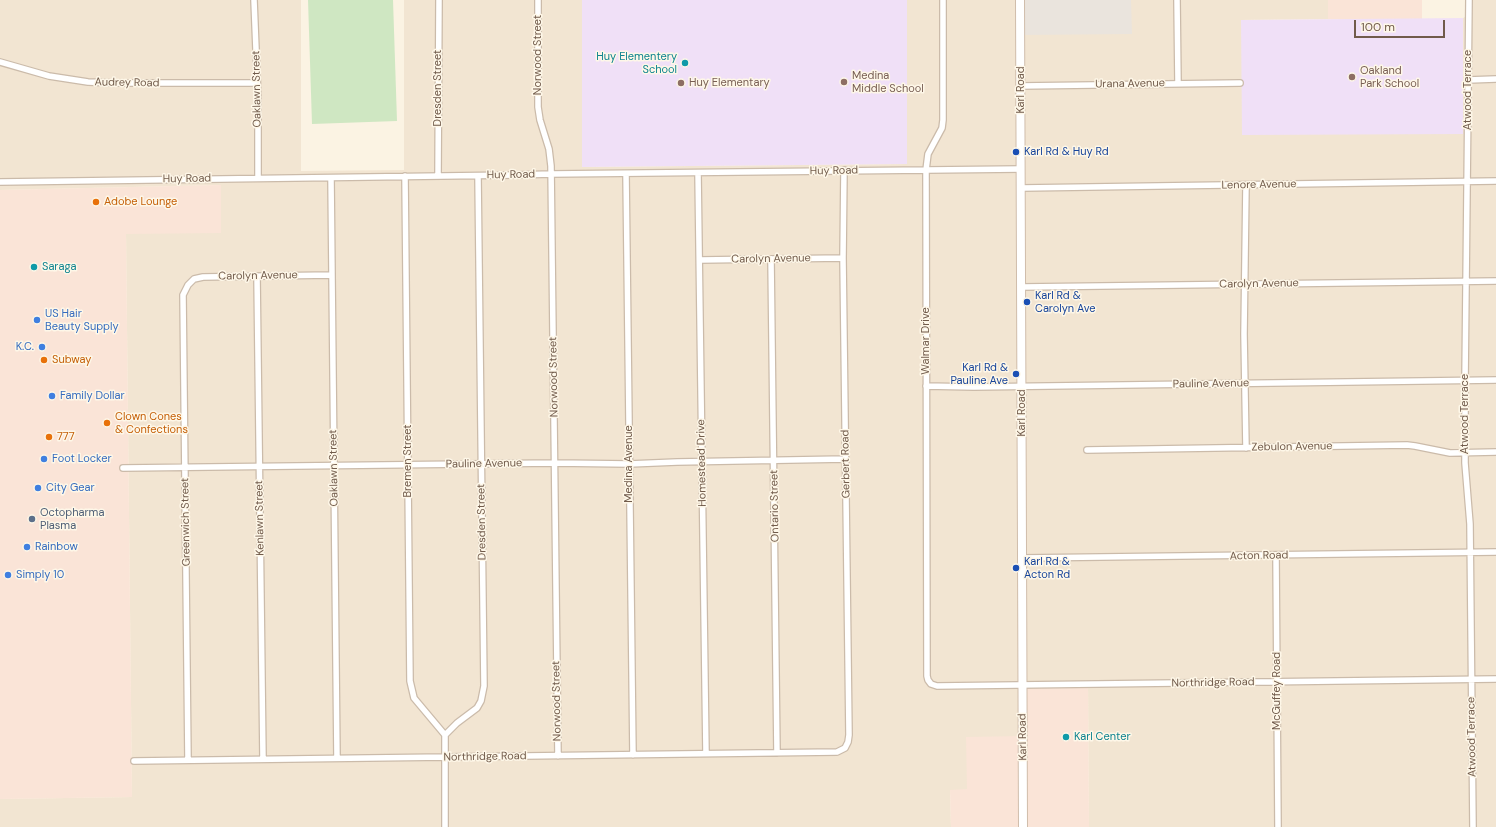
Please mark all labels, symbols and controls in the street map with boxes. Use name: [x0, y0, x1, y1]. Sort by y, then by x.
scale bar: [1356, 12, 1447, 38]
street label: Norwood Street: [531, 15, 545, 95]
text: 100 m: [1361, 19, 1395, 35]
street label: Oaklawn Street: [250, 50, 264, 128]
street label: Dresden Street: [431, 50, 445, 126]
place label: Huy Elementery School: [596, 50, 677, 76]
street label: Atwood Terrace: [1461, 50, 1475, 130]
marker: Huy Elementery School: [680, 58, 690, 68]
place label: Oakland Park School: [1360, 64, 1419, 90]
street label: Karl Road: [1014, 66, 1028, 114]
place label: Medina Middle School: [852, 69, 924, 95]
marker: Oakland Park School: [1347, 72, 1357, 82]
street label: Audrey Road: [94, 76, 160, 90]
place label: Huy Elementary: [689, 76, 770, 90]
marker: Medina Middle School: [839, 77, 849, 87]
street label: Urana Avenue: [1095, 77, 1165, 91]
marker: Huy Elementary: [676, 78, 686, 88]
place label: Karl Rd & Huy Rd: [1024, 145, 1109, 159]
marker: Karl Rd & Huy Rd: [1011, 147, 1021, 157]
street label: Huy Road: [810, 164, 858, 178]
street label: Huy Road: [487, 168, 535, 182]
street label: Huy Road: [163, 172, 211, 186]
street label: Lenore Avenue: [1221, 178, 1297, 192]
place label: Adobe Lounge: [104, 195, 177, 209]
marker: Adobe Lounge: [91, 197, 101, 207]
street label: Carolyn Avenue: [731, 252, 811, 266]
place label: Saraga: [42, 260, 77, 274]
marker: Saraga: [29, 262, 39, 272]
street label: Carolyn Avenue: [218, 269, 298, 283]
street label: Carolyn Avenue: [1219, 277, 1299, 291]
place label: Karl Rd & Carolyn Ave: [1035, 289, 1096, 315]
marker: Karl Rd & Carolyn Ave: [1022, 297, 1032, 307]
place label: US Hair Beauty Supply: [45, 307, 119, 333]
street label: Walmar Drive: [919, 307, 933, 375]
marker: US Hair Beauty Supply: [32, 315, 42, 325]
street label: Norwood Street: [547, 337, 561, 417]
place label: K.C.: [16, 340, 34, 354]
marker: K.C.: [37, 342, 47, 352]
place label: Subway: [52, 353, 91, 367]
marker: Subway: [39, 355, 49, 365]
place label: Karl Rd & Pauline Ave: [950, 361, 1008, 387]
marker: Karl Rd & Pauline Ave: [1011, 369, 1021, 379]
street label: Atwood Terrace: [1458, 374, 1472, 454]
street label: Pauline Avenue: [1173, 377, 1249, 391]
place label: Family Dollar: [60, 389, 124, 403]
street label: Karl Road: [1015, 389, 1029, 437]
marker: Family Dollar: [47, 391, 57, 401]
place label: Clown Cones & Confections: [115, 410, 188, 436]
marker: Clown Cones & Confections: [102, 418, 112, 428]
street label: Homestead Drive: [695, 419, 709, 507]
street label: Bremen Street: [401, 424, 415, 498]
street label: Medina Avenue: [622, 425, 636, 503]
street label: Oaklawn Street: [327, 429, 341, 507]
place label: 777: [57, 430, 75, 444]
street label: Gerbert Road: [839, 430, 853, 498]
marker: 777: [44, 432, 54, 442]
street label: Zebulon Avenue: [1251, 440, 1333, 454]
place label: Foot Locker: [52, 452, 112, 466]
marker: Foot Locker: [39, 454, 49, 464]
street label: Pauline Avenue: [446, 457, 522, 471]
street label: Ontario Street: [768, 470, 782, 542]
street label: Greenwich Street: [179, 478, 193, 566]
street label: Kenlawn Street: [253, 480, 267, 556]
place label: City Gear: [46, 481, 95, 495]
marker: City Gear: [33, 483, 43, 493]
street label: Dresden Street: [475, 484, 489, 560]
place label: Octopharma Plasma: [40, 506, 104, 532]
marker: Octopharma Plasma: [27, 514, 37, 524]
place label: Rainbow: [35, 540, 78, 554]
marker: Rainbow: [22, 542, 32, 552]
street label: Acton Road: [1230, 549, 1288, 563]
place label: Karl Rd & Acton Rd: [1024, 555, 1070, 581]
marker: Karl Rd & Acton Rd: [1011, 563, 1021, 573]
place label: Simply 10: [16, 568, 64, 582]
marker: Simply 10: [3, 570, 13, 580]
street label: McGuffey Road: [1270, 652, 1284, 730]
street label: Norwood Street: [550, 661, 564, 741]
street label: Northridge Road: [1171, 676, 1255, 690]
street label: Atwood Terrace: [1465, 697, 1479, 777]
street label: Karl Road: [1016, 713, 1030, 761]
place label: Karl Center: [1074, 730, 1131, 744]
marker: Karl Center: [1061, 732, 1071, 742]
street label: Northridge Road: [443, 750, 527, 764]

